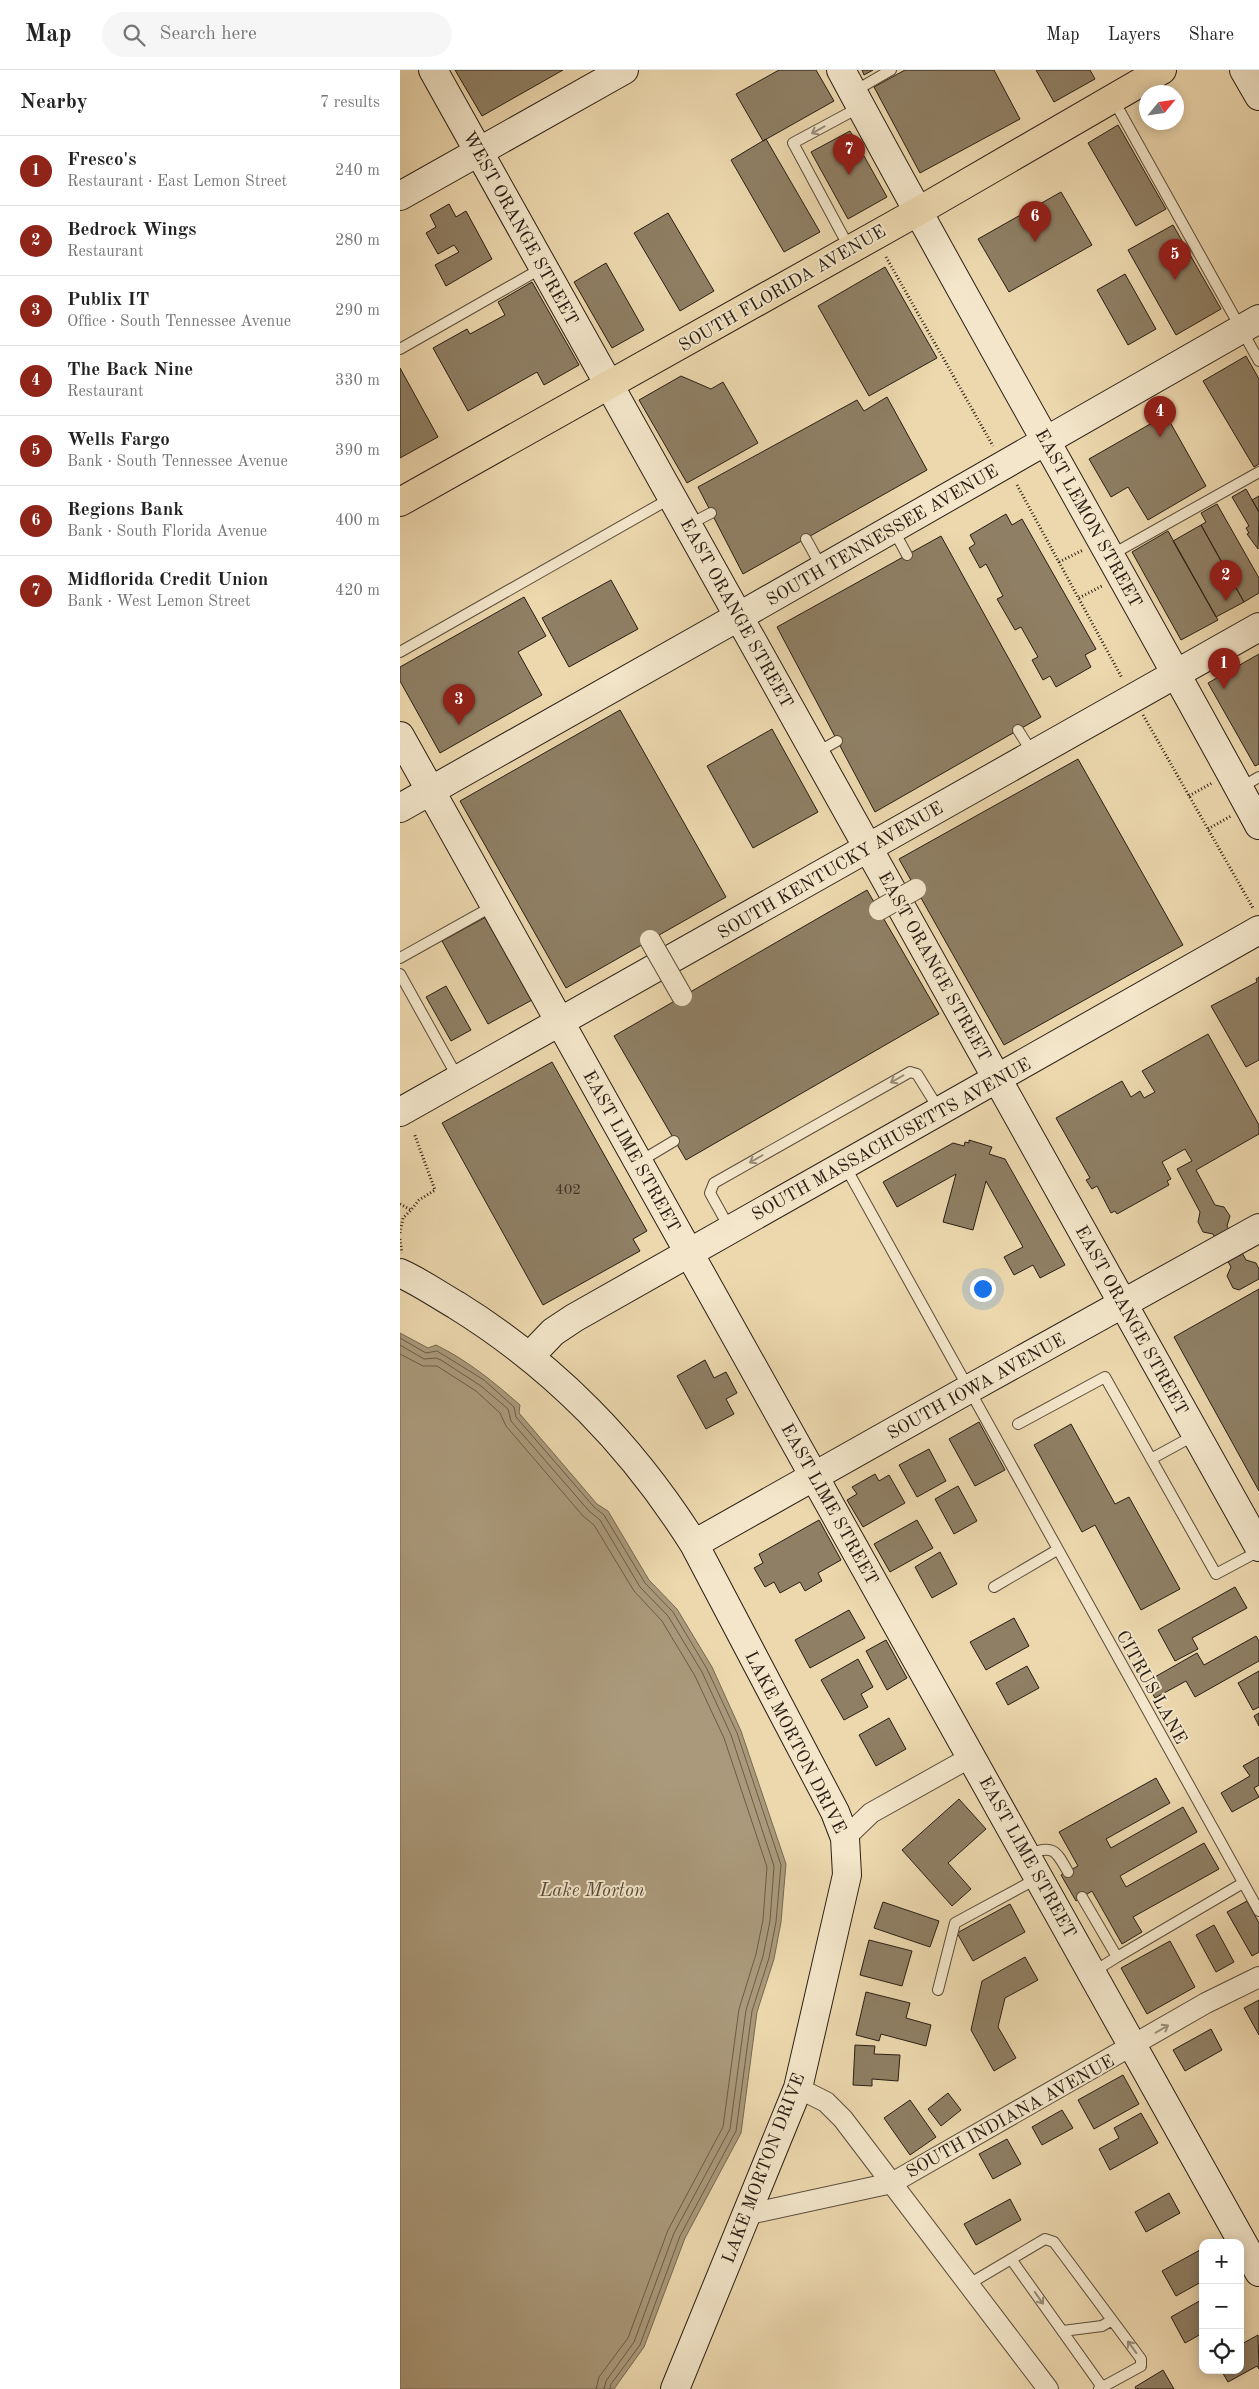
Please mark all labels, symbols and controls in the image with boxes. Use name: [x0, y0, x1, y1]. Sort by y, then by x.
search box: [102, 12, 452, 57]
icon: search: [120, 21, 148, 49]
text: Map: [25, 23, 72, 47]
text: Search here: [160, 25, 257, 44]
text: Map: [1046, 26, 1080, 44]
text: Layers: [1108, 26, 1160, 44]
text: Share: [1188, 26, 1234, 44]
north arrow: [1139, 85, 1184, 130]
text: Nearby: [20, 92, 88, 113]
text: 7 results: [320, 95, 380, 111]
one-way arrow: [811, 125, 825, 135]
street label: WEST ORANGE STREET: [459, 128, 581, 329]
pin: 7: [833, 134, 865, 175]
text: Fresco's: [67, 151, 136, 170]
text: 1: [31, 163, 41, 179]
text: 240 m: [335, 163, 380, 179]
text: Restaurant · East Lemon Street: [67, 174, 287, 190]
pin: 6: [1019, 201, 1051, 242]
text: Bedrock Wings: [67, 221, 196, 240]
street label: SOUTH FLORIDA AVENUE: [676, 222, 889, 355]
text: 2: [31, 233, 41, 249]
text: 280 m: [335, 233, 380, 249]
pin: 5: [1159, 239, 1191, 280]
text: Restaurant: [67, 244, 144, 260]
text: Publix IT: [67, 291, 149, 310]
text: 3: [31, 303, 41, 319]
text: 290 m: [335, 303, 380, 319]
text: Office · South Tennessee Avenue: [67, 314, 291, 330]
text: The Back Nine: [67, 361, 193, 380]
text: 4: [31, 373, 41, 389]
text: 330 m: [335, 373, 380, 389]
text: Restaurant: [67, 384, 144, 400]
pin: 4: [1144, 396, 1176, 437]
street label: EAST LEMON STREET: [1032, 426, 1145, 611]
text: Wells Fargo: [67, 431, 170, 450]
text: 5: [31, 443, 41, 459]
text: 390 m: [335, 443, 380, 459]
text: Bank · South Tennessee Avenue: [67, 454, 288, 470]
street label: SOUTH TENNESSEE AVENUE: [764, 462, 1001, 610]
text: Regions Bank: [67, 501, 184, 520]
text: 6: [31, 513, 41, 529]
text: 400 m: [335, 513, 380, 529]
street label: EAST ORANGE STREET: [677, 516, 796, 711]
text: Bank · South Florida Avenue: [67, 524, 267, 540]
pin: 2: [1210, 560, 1242, 601]
text: Midflorida Credit Union: [67, 571, 268, 590]
text: 7: [31, 583, 41, 599]
text: 420 m: [335, 583, 380, 599]
text: Bank · West Lemon Street: [67, 594, 251, 610]
pin: 1: [1208, 648, 1240, 689]
pin: 3: [443, 684, 475, 725]
street label: SOUTH KENTUCKY AVENUE: [715, 799, 946, 943]
street label: EAST ORANGE STREET: [875, 869, 994, 1064]
street label: SOUTH MASSACHUSETTS AVENUE: [749, 1055, 1034, 1224]
street label: EAST LIME STREET: [579, 1068, 683, 1235]
one-way arrow: [890, 1075, 905, 1084]
one-way arrow: [749, 1155, 763, 1165]
house number: 402: [555, 1183, 581, 1198]
street label: EAST ORANGE STREET: [1072, 1223, 1191, 1418]
your location: [970, 1276, 996, 1302]
street label: SOUTH IOWA AVENUE: [884, 1330, 1069, 1443]
street label: EAST LIME STREET: [777, 1421, 881, 1588]
street label: CITRUS LANE: [1113, 1628, 1190, 1747]
street label: LAKE MORTON DRIVE: [741, 1648, 849, 1837]
street label: EAST LIME STREET: [975, 1774, 1079, 1941]
water label: Lake Morton: [538, 1882, 645, 1901]
one-way arrow: [1155, 2024, 1169, 2034]
street label: SOUTH INDIANA AVENUE: [903, 2052, 1117, 2182]
street label: LAKE MORTON DRIVE: [719, 2071, 809, 2266]
map controls: [1199, 2239, 1244, 2374]
button: +: [1199, 2239, 1244, 2284]
button: −: [1199, 2284, 1244, 2329]
one-way arrow: [1034, 2291, 1044, 2305]
button: locate: [1199, 2329, 1244, 2374]
one-way arrow: [1127, 2340, 1137, 2354]

